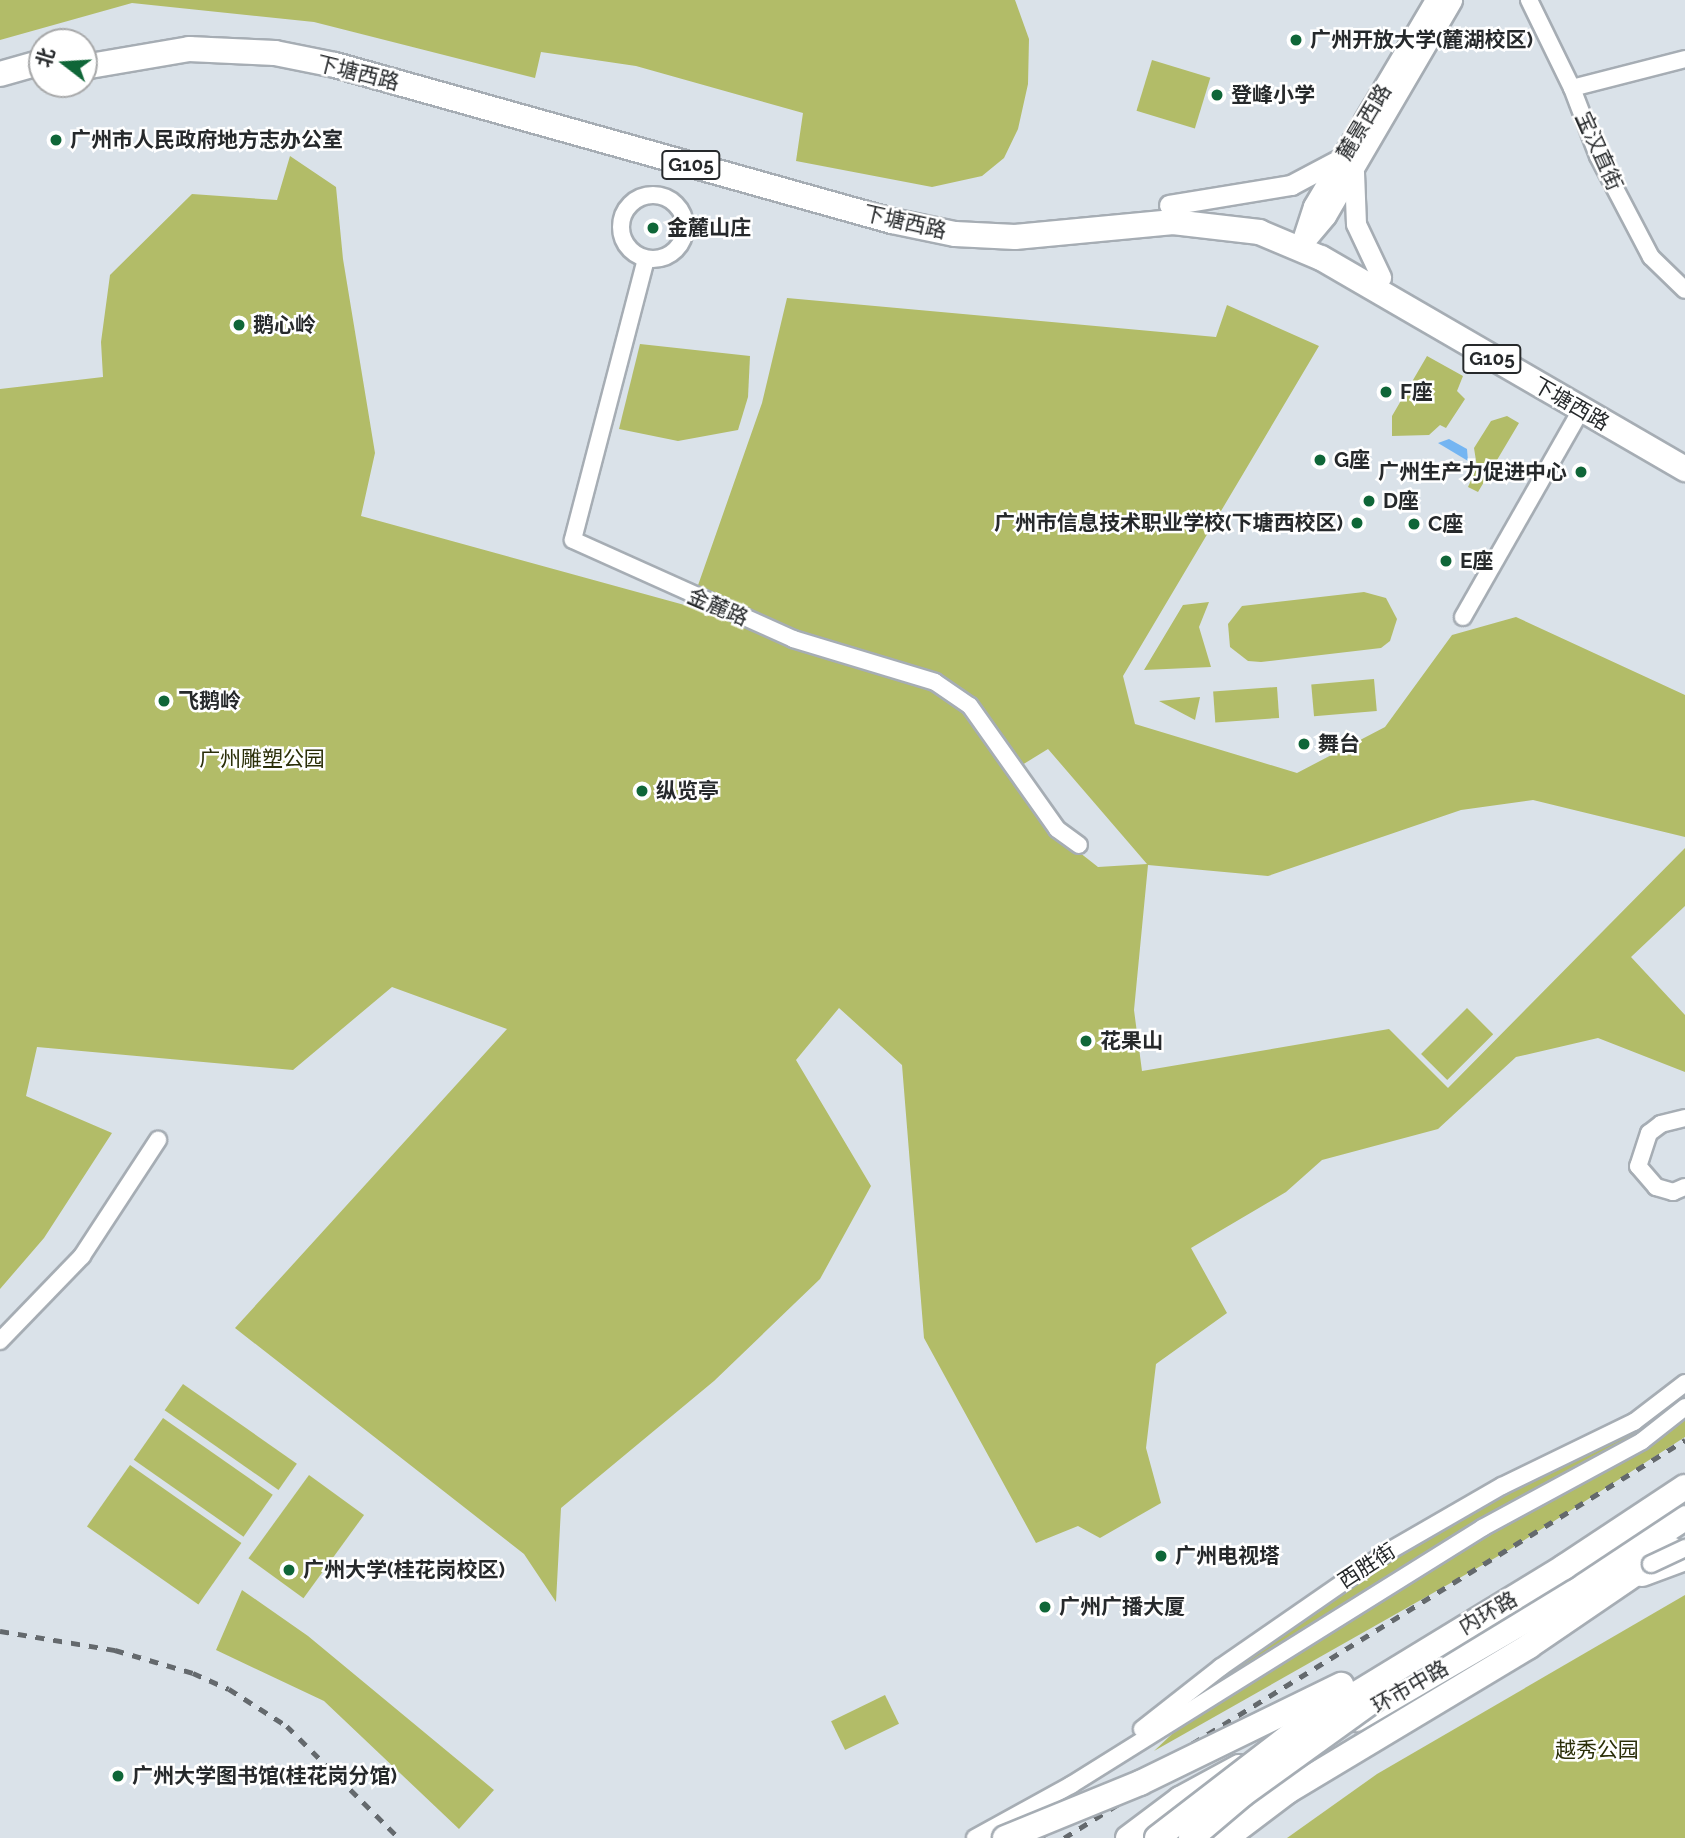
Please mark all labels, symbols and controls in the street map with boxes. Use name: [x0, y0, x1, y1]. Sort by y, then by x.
place label: 广州开放大学(麓湖校区): [1310, 27, 1533, 53]
north arrow: [28, 28, 98, 98]
marker: 广州开放大学(麓湖校区): [1288, 32, 1304, 48]
text: 北: [32, 45, 58, 70]
street label: 下塘西路: [314, 51, 402, 95]
street label: 麓景西路: [1332, 80, 1396, 164]
place label: 登峰小学: [1231, 82, 1315, 108]
marker: 登峰小学: [1209, 87, 1225, 103]
street label: 宝汉直街: [1570, 108, 1628, 194]
place label: 广州市人民政府地方志办公室: [70, 127, 343, 153]
marker: 广州市人民政府地方志办公室: [48, 132, 64, 148]
road number: G105: [661, 150, 721, 181]
street label: 下塘西路: [861, 200, 949, 244]
place label: 金麓山庄: [667, 215, 751, 241]
marker: 金麓山庄: [645, 220, 661, 236]
place label: 鹅心岭: [253, 312, 316, 338]
marker: 鹅心岭: [231, 317, 247, 333]
road number: G105: [1462, 344, 1522, 374]
street label: 下塘西路: [1528, 372, 1614, 436]
place label: F座: [1400, 379, 1433, 405]
marker: F座: [1378, 384, 1394, 400]
place label: G座: [1334, 447, 1370, 473]
marker: G座: [1312, 452, 1328, 468]
place label: 广州生产力促进中心: [1378, 459, 1567, 485]
marker: 广州生产力促进中心: [1573, 464, 1589, 480]
place label: D座: [1383, 488, 1419, 514]
marker: D座: [1361, 493, 1377, 509]
place label: 广州市信息技术职业学校(下塘西校区): [994, 510, 1343, 536]
place label: C座: [1428, 511, 1463, 537]
marker: 广州市信息技术职业学校(下塘西校区): [1349, 515, 1365, 531]
marker: C座: [1406, 516, 1422, 532]
place label: E座: [1460, 548, 1494, 574]
marker: E座: [1438, 553, 1454, 569]
street label: 金麓路: [684, 583, 752, 631]
place label: 飞鹅岭: [178, 688, 241, 714]
marker: 飞鹅岭: [156, 693, 172, 709]
place label: 舞台: [1318, 731, 1360, 757]
marker: 舞台: [1296, 736, 1312, 752]
park label: 广州雕塑公园: [199, 746, 325, 772]
place label: 纵览亭: [656, 778, 719, 804]
marker: 纵览亭: [634, 783, 650, 799]
place label: 花果山: [1100, 1028, 1163, 1054]
marker: 花果山: [1078, 1033, 1094, 1049]
street label: 西胜街: [1334, 1538, 1400, 1594]
place label: 广州电视塔: [1175, 1543, 1280, 1569]
marker: 广州电视塔: [1153, 1548, 1169, 1564]
place label: 广州大学(桂花岗校区): [303, 1557, 505, 1583]
marker: 广州大学(桂花岗校区): [281, 1562, 297, 1578]
street label: 内环路: [1454, 1586, 1522, 1640]
place label: 广州广播大厦: [1059, 1594, 1185, 1620]
marker: 广州广播大厦: [1037, 1599, 1053, 1615]
street label: 环市中路: [1367, 1655, 1453, 1719]
park label: 越秀公园: [1555, 1737, 1639, 1763]
place label: 广州大学图书馆(桂花岗分馆): [132, 1763, 397, 1789]
marker: 广州大学图书馆(桂花岗分馆): [110, 1768, 126, 1784]

